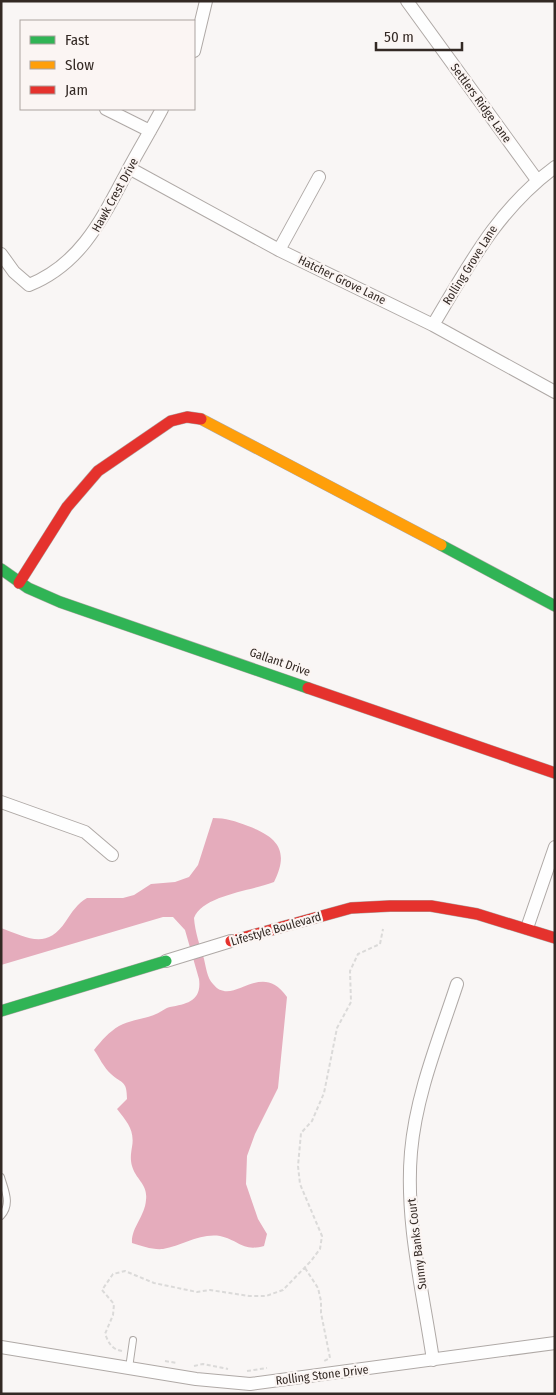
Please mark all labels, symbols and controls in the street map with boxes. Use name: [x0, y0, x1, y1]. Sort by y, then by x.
legend: [20, 20, 195, 110]
scale bar: [376, 20, 462, 52]
text: 50 m: [384, 28, 414, 46]
text: Fast: [65, 31, 89, 49]
text: Slow: [65, 56, 94, 74]
street label: Settlers Ridge Lane: [448, 61, 514, 145]
text: Jam: [65, 81, 88, 99]
street label: Hawk Crest Drive: [89, 156, 141, 234]
street label: Rolling Grove Lane: [440, 223, 500, 307]
street label: Hatcher Grove Lane: [296, 253, 388, 307]
street label: Gallant Drive: [248, 645, 312, 679]
street label: Lifestyle Boulevard: [229, 909, 323, 949]
street label: Sunny Banks Court: [404, 1198, 430, 1290]
street label: Rolling Stone Drive: [275, 1362, 369, 1388]

